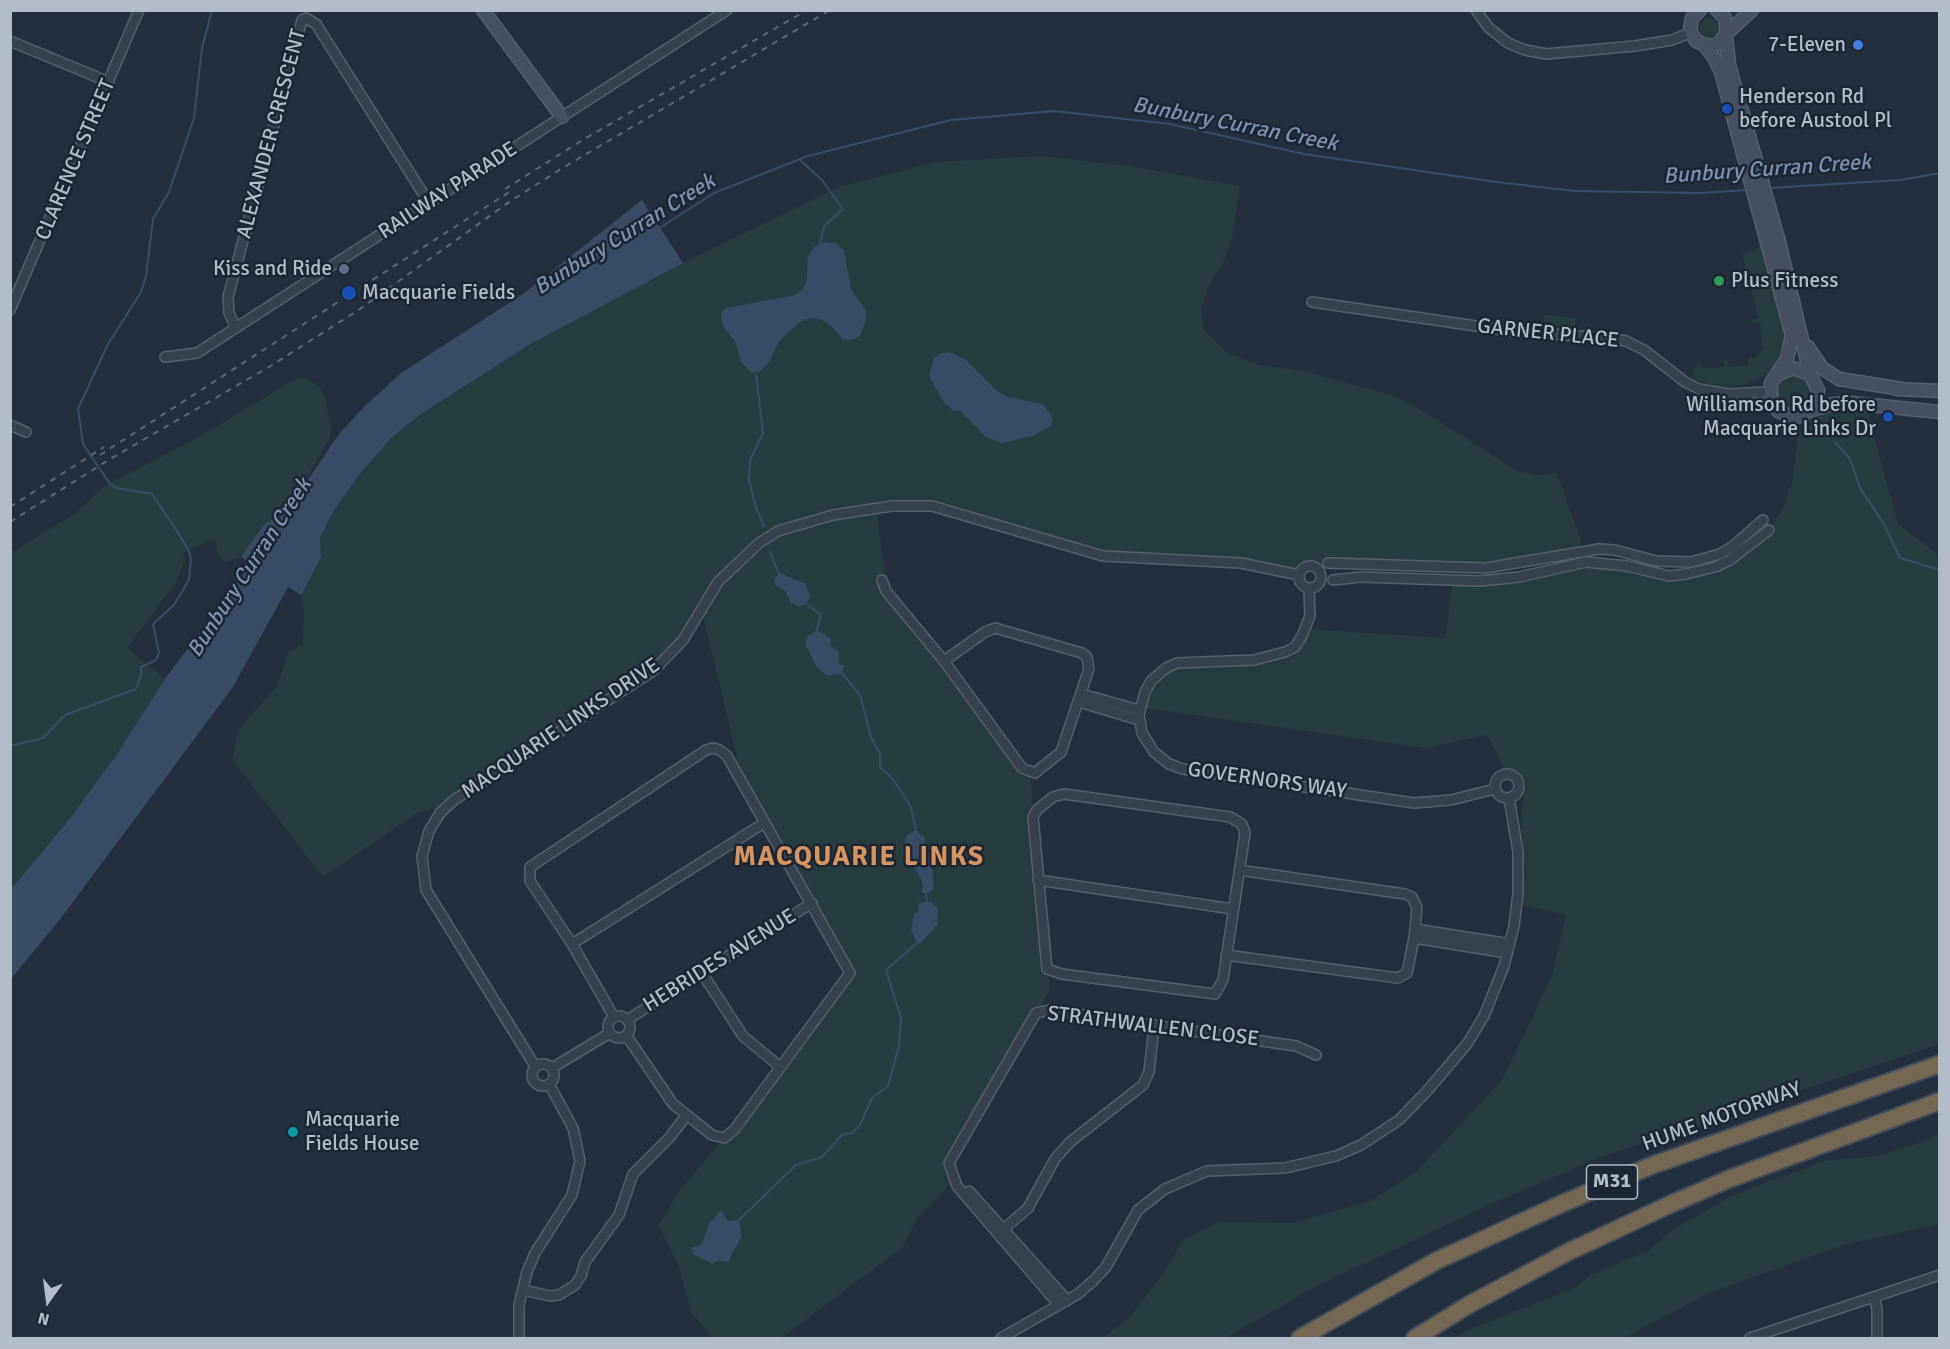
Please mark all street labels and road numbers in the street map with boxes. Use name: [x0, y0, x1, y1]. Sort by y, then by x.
street label: ALEXANDER CRESCENT: [232, 27, 312, 241]
street label: CLARENCE STREET: [31, 76, 121, 244]
street label: RAILWAY PARADE: [374, 137, 522, 245]
street label: GARNER PLACE: [1476, 314, 1620, 354]
street label: MACQUARIE LINKS DRIVE: [457, 653, 665, 805]
street label: GOVERNORS WAY: [1186, 757, 1348, 805]
street label: HEBRIDES AVENUE: [639, 904, 801, 1018]
street label: STRATHWALLEN CLOSE: [1046, 1002, 1260, 1052]
street label: HUME MOTORWAY: [1639, 1077, 1805, 1157]
road number: M31: [1586, 1165, 1638, 1199]

